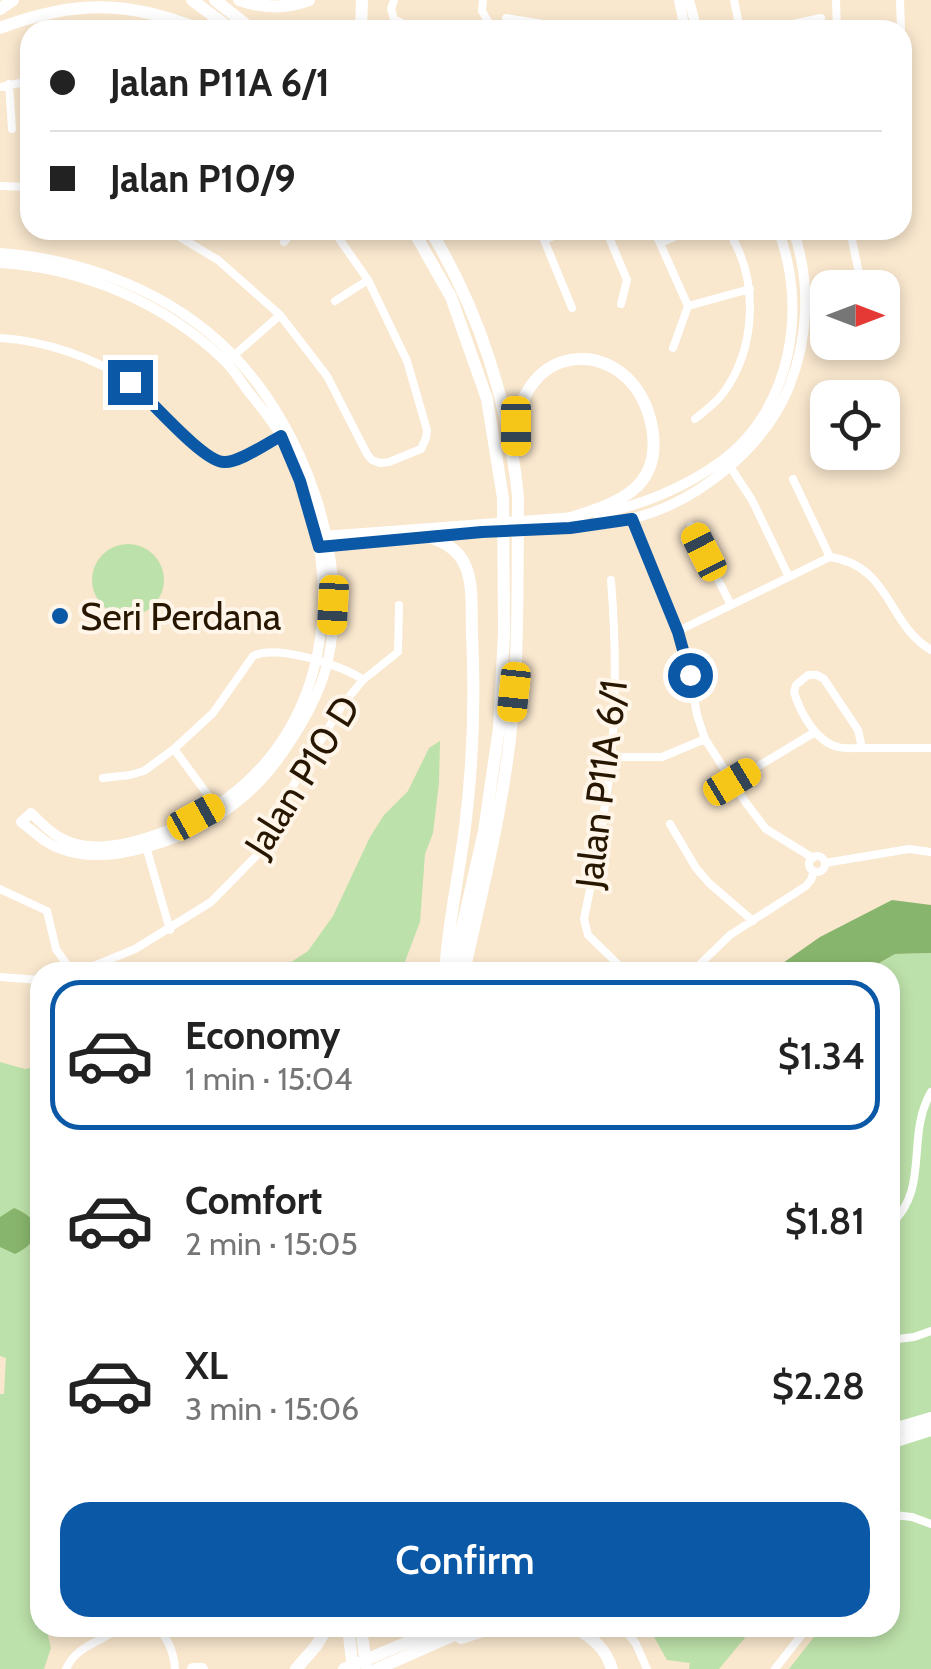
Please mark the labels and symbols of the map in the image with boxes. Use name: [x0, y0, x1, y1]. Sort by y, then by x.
north arrow: [810, 270, 900, 360]
route end: [108, 360, 153, 405]
car: [501, 396, 531, 456]
car: [677, 518, 731, 586]
car: [316, 574, 350, 636]
place label: Seri Perdana: [80, 593, 281, 640]
marker: Seri Perdana: [49, 605, 71, 627]
route start: [668, 653, 713, 698]
car: [496, 661, 532, 723]
street label: Jalan P11A 6/1: [565, 677, 637, 892]
street label: Jalan P10 D: [233, 687, 370, 866]
car: [699, 754, 765, 810]
car: [162, 789, 230, 845]

